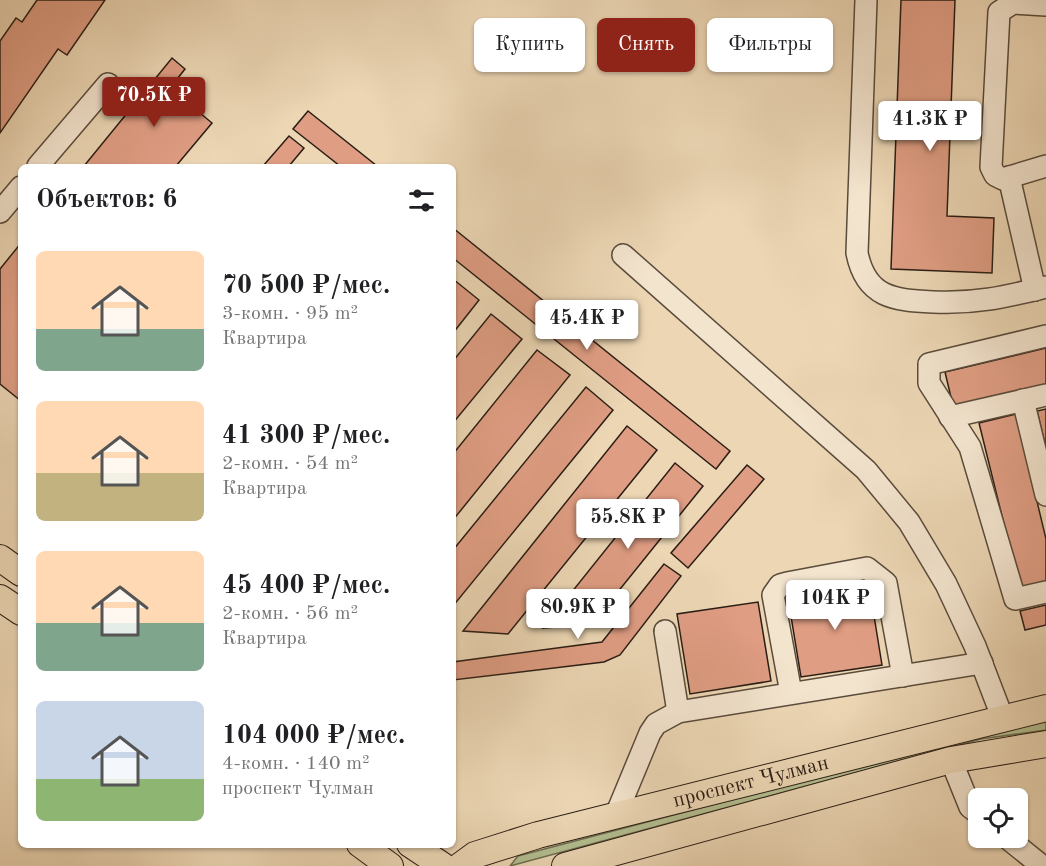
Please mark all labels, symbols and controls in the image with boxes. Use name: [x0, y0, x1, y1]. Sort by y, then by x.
chip: Купить: [474, 18, 585, 72]
chip: Снять: [597, 18, 695, 72]
chip: Фильтры: [707, 18, 833, 72]
pin: 70.5K ₽: [99, 77, 209, 128]
text: 70.5K ₽: [116, 86, 192, 106]
pin: 41.3K ₽: [875, 101, 985, 152]
text: 41.3K ₽: [892, 110, 968, 130]
icon: filters: [405, 184, 438, 217]
text: Объектов: 6: [36, 187, 177, 213]
text: 70 500 ₽/мес.: [222, 273, 390, 299]
icon: home: [84, 275, 156, 347]
pin: 45.4K ₽: [532, 300, 642, 351]
text: 3-комн. · 95 m²: [222, 304, 358, 324]
text: 45.4K ₽: [549, 309, 625, 329]
text: Квартира: [222, 329, 307, 349]
text: 41 300 ₽/мес.: [222, 423, 390, 449]
icon: home: [84, 425, 156, 497]
text: 2-комн. · 54 m²: [222, 454, 358, 474]
text: Квартира: [222, 479, 307, 499]
pin: 55.8K ₽: [573, 499, 683, 550]
text: 55.8K ₽: [590, 508, 666, 528]
text: 45 400 ₽/мес.: [222, 573, 390, 599]
icon: home: [84, 575, 156, 647]
pin: 104K ₽: [786, 580, 884, 631]
pin: 80.9K ₽: [523, 589, 633, 640]
text: 104K ₽: [800, 589, 870, 609]
text: 80.9K ₽: [540, 598, 616, 618]
text: 2-комн. · 56 m²: [222, 604, 358, 624]
text: Квартира: [222, 629, 307, 649]
text: 104 000 ₽/мес.: [222, 723, 405, 749]
icon: home: [84, 725, 156, 797]
street label: проспект Чулман: [671, 752, 831, 811]
text: 4-комн. · 140 m²: [222, 754, 370, 774]
text: проспект Чулман: [222, 779, 374, 799]
map controls: [968, 788, 1028, 848]
button: locate: [968, 788, 1028, 848]

